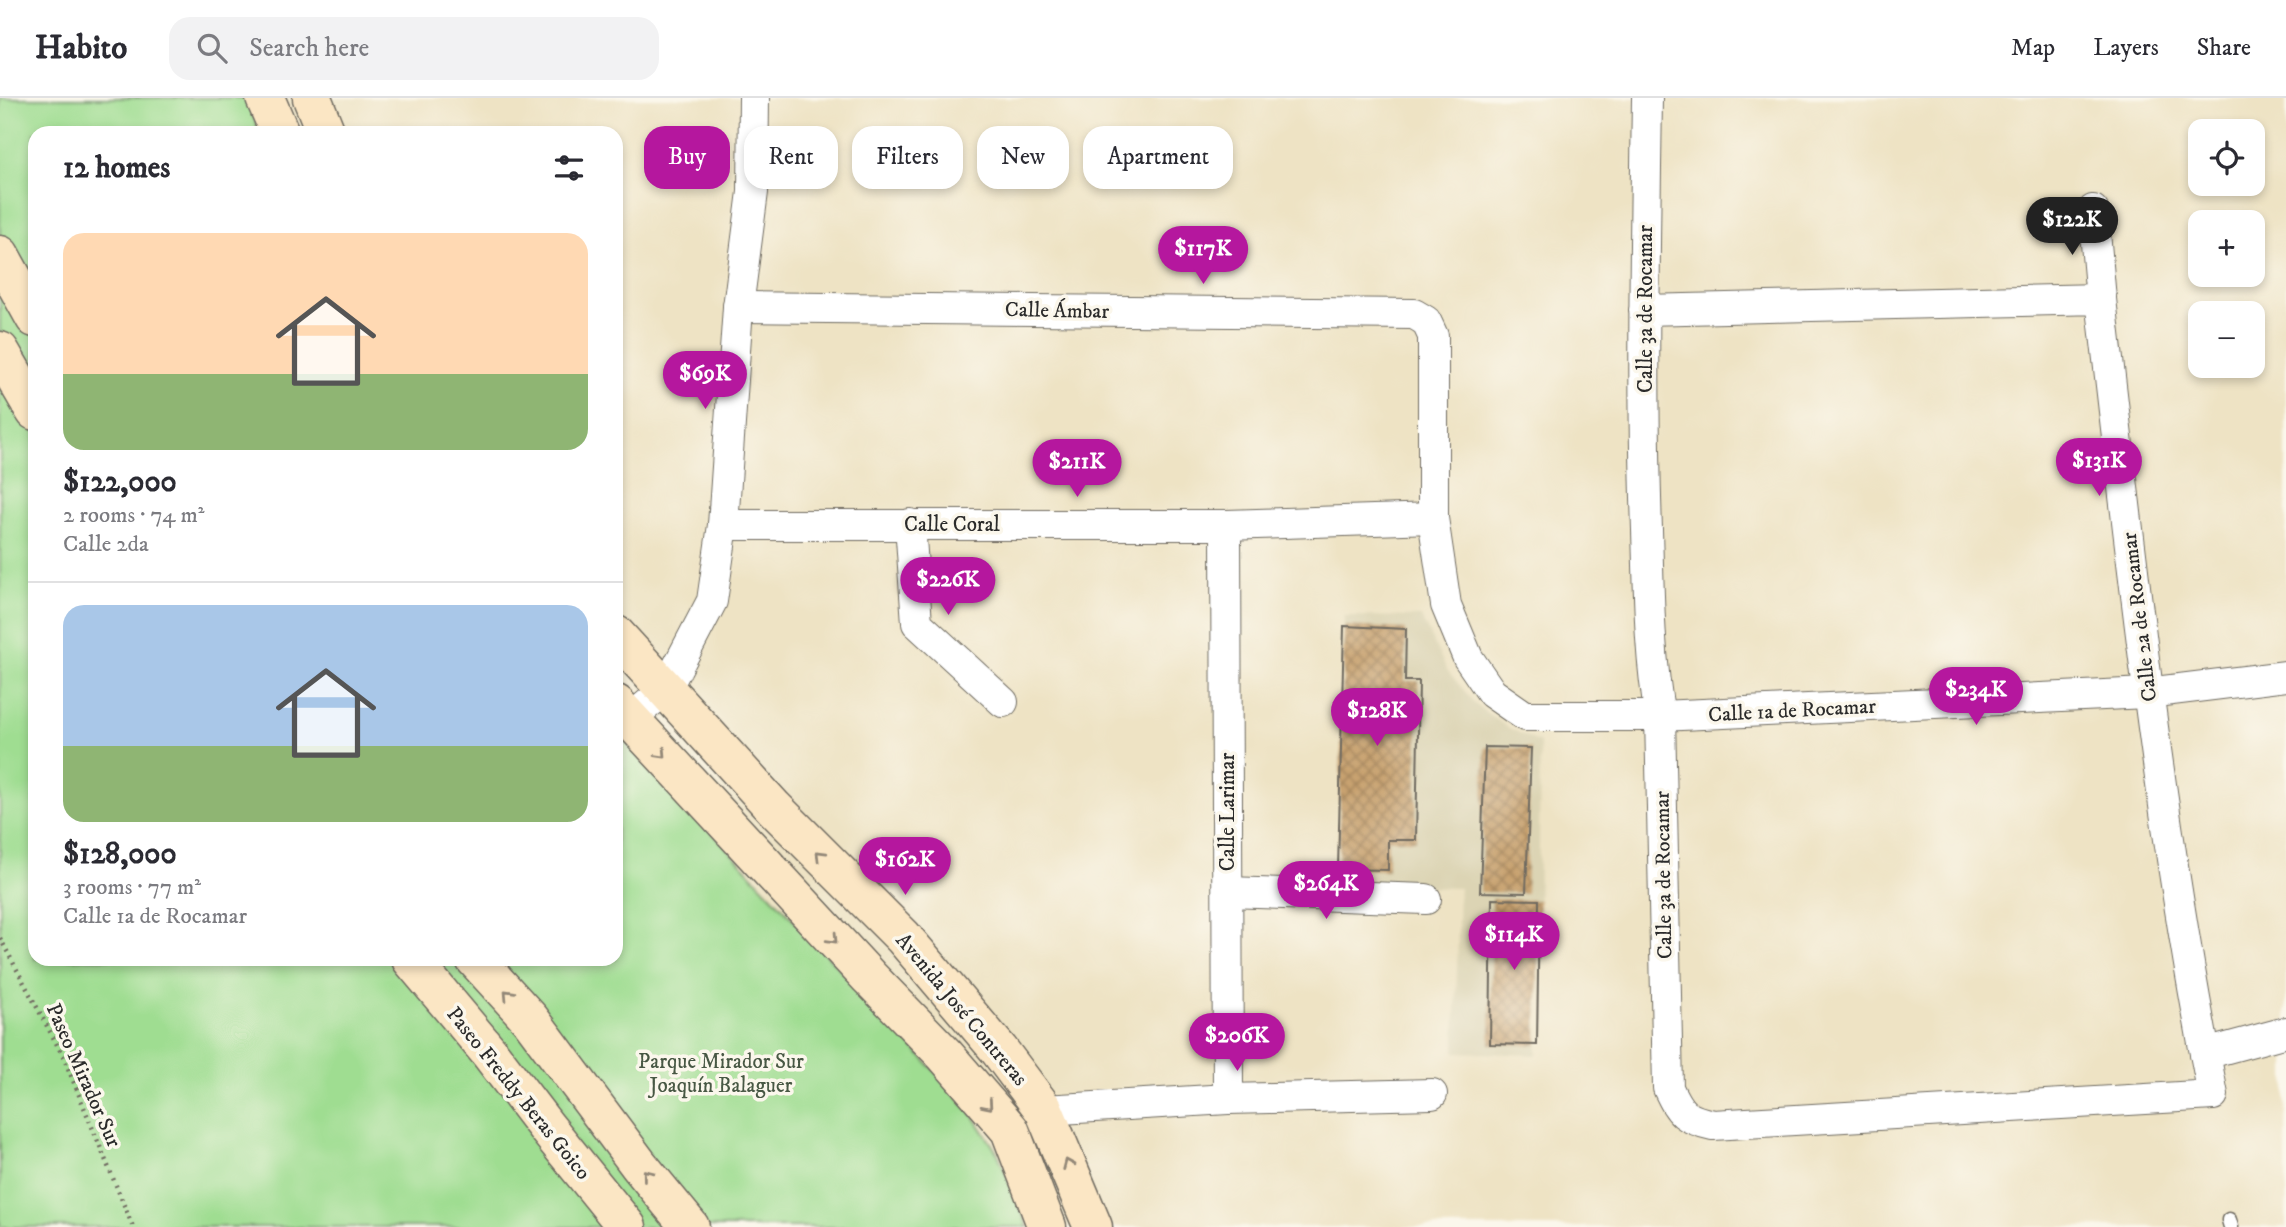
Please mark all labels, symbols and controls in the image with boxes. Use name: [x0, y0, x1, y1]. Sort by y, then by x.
search box: [169, 17, 659, 80]
text: Habito: [35, 28, 127, 69]
icon: search: [193, 29, 231, 67]
text: Search here: [249, 32, 369, 65]
text: Map: [2011, 33, 2055, 63]
text: Layers: [2093, 33, 2159, 63]
text: Share: [2197, 33, 2251, 63]
map controls: [2188, 119, 2265, 378]
button: locate: [2188, 119, 2265, 196]
chip: Buy: [644, 126, 730, 189]
chip: Rent: [744, 126, 838, 189]
chip: Filters: [852, 126, 963, 189]
chip: New: [977, 126, 1069, 189]
chip: Apartment: [1083, 126, 1233, 189]
icon: filters: [550, 149, 588, 187]
text: 12 homes: [63, 150, 170, 187]
pin: $122K: [2023, 198, 2121, 257]
text: $122K: [2042, 205, 2102, 234]
button: +: [2188, 210, 2265, 287]
street label: Calle 3a de Rocamar: [1633, 225, 1659, 393]
pin: $117K: [1154, 226, 1252, 286]
text: $117K: [1174, 234, 1232, 263]
icon: home: [263, 278, 389, 404]
street label: Calle Ámbar: [1005, 295, 1110, 325]
button: −: [2188, 301, 2265, 378]
pin: $69K: [664, 352, 746, 411]
text: $69K: [679, 359, 731, 388]
pin: $131K: [2050, 438, 2148, 498]
pin: $211K: [1028, 440, 1126, 499]
text: $131K: [2072, 446, 2126, 475]
text: $211K: [1049, 447, 1105, 476]
text: $122,000: [63, 464, 177, 501]
text: 2 rooms · 74 m²: [63, 501, 204, 530]
street label: Calle Coral: [904, 512, 1001, 538]
text: Calle 2da: [63, 530, 149, 559]
street label: Calle 2a de Rocamar: [2117, 530, 2163, 703]
pin: $226K: [899, 558, 997, 617]
text: $226K: [916, 565, 980, 594]
icon: home: [263, 650, 389, 776]
pin: $234K: [1927, 668, 2025, 727]
text: $234K: [1945, 675, 2007, 704]
pin: $128K: [1328, 688, 1426, 748]
street label: Calle 1a de Rocamar: [1707, 694, 1877, 728]
text: $128K: [1347, 696, 1407, 725]
one-way arrow: [654, 746, 666, 759]
street label: Calle Larimar: [1215, 753, 1241, 871]
street label: Calle 3a de Rocamar: [1650, 791, 1678, 959]
text: $128,000: [63, 836, 177, 873]
pin: $162K: [856, 838, 954, 897]
text: $162K: [875, 845, 935, 874]
one-way arrow: [816, 850, 829, 863]
pin: $264K: [1277, 862, 1375, 921]
text: $264K: [1293, 869, 1359, 898]
text: 3 rooms · 77 m²: [63, 873, 201, 902]
text: Calle 1a de Rocamar: [63, 902, 247, 931]
pin: $114K: [1465, 912, 1563, 972]
text: $114K: [1485, 920, 1543, 949]
street label: Avenida José Contreras: [890, 928, 1033, 1091]
one-way arrow: [825, 931, 837, 944]
one-way arrow: [503, 989, 516, 1002]
street label: Paseo Mirador Sur: [40, 999, 127, 1152]
street label: Paseo Freddy Beras Goico: [440, 1002, 596, 1185]
pin: $206K: [1188, 1014, 1286, 1073]
text: $206K: [1205, 1021, 1269, 1050]
park label: Parque Mirador Sur Joaquín Balaguer: [638, 1049, 804, 1099]
one-way arrow: [980, 1097, 992, 1110]
one-way arrow: [1062, 1159, 1076, 1171]
one-way arrow: [642, 1170, 655, 1182]

